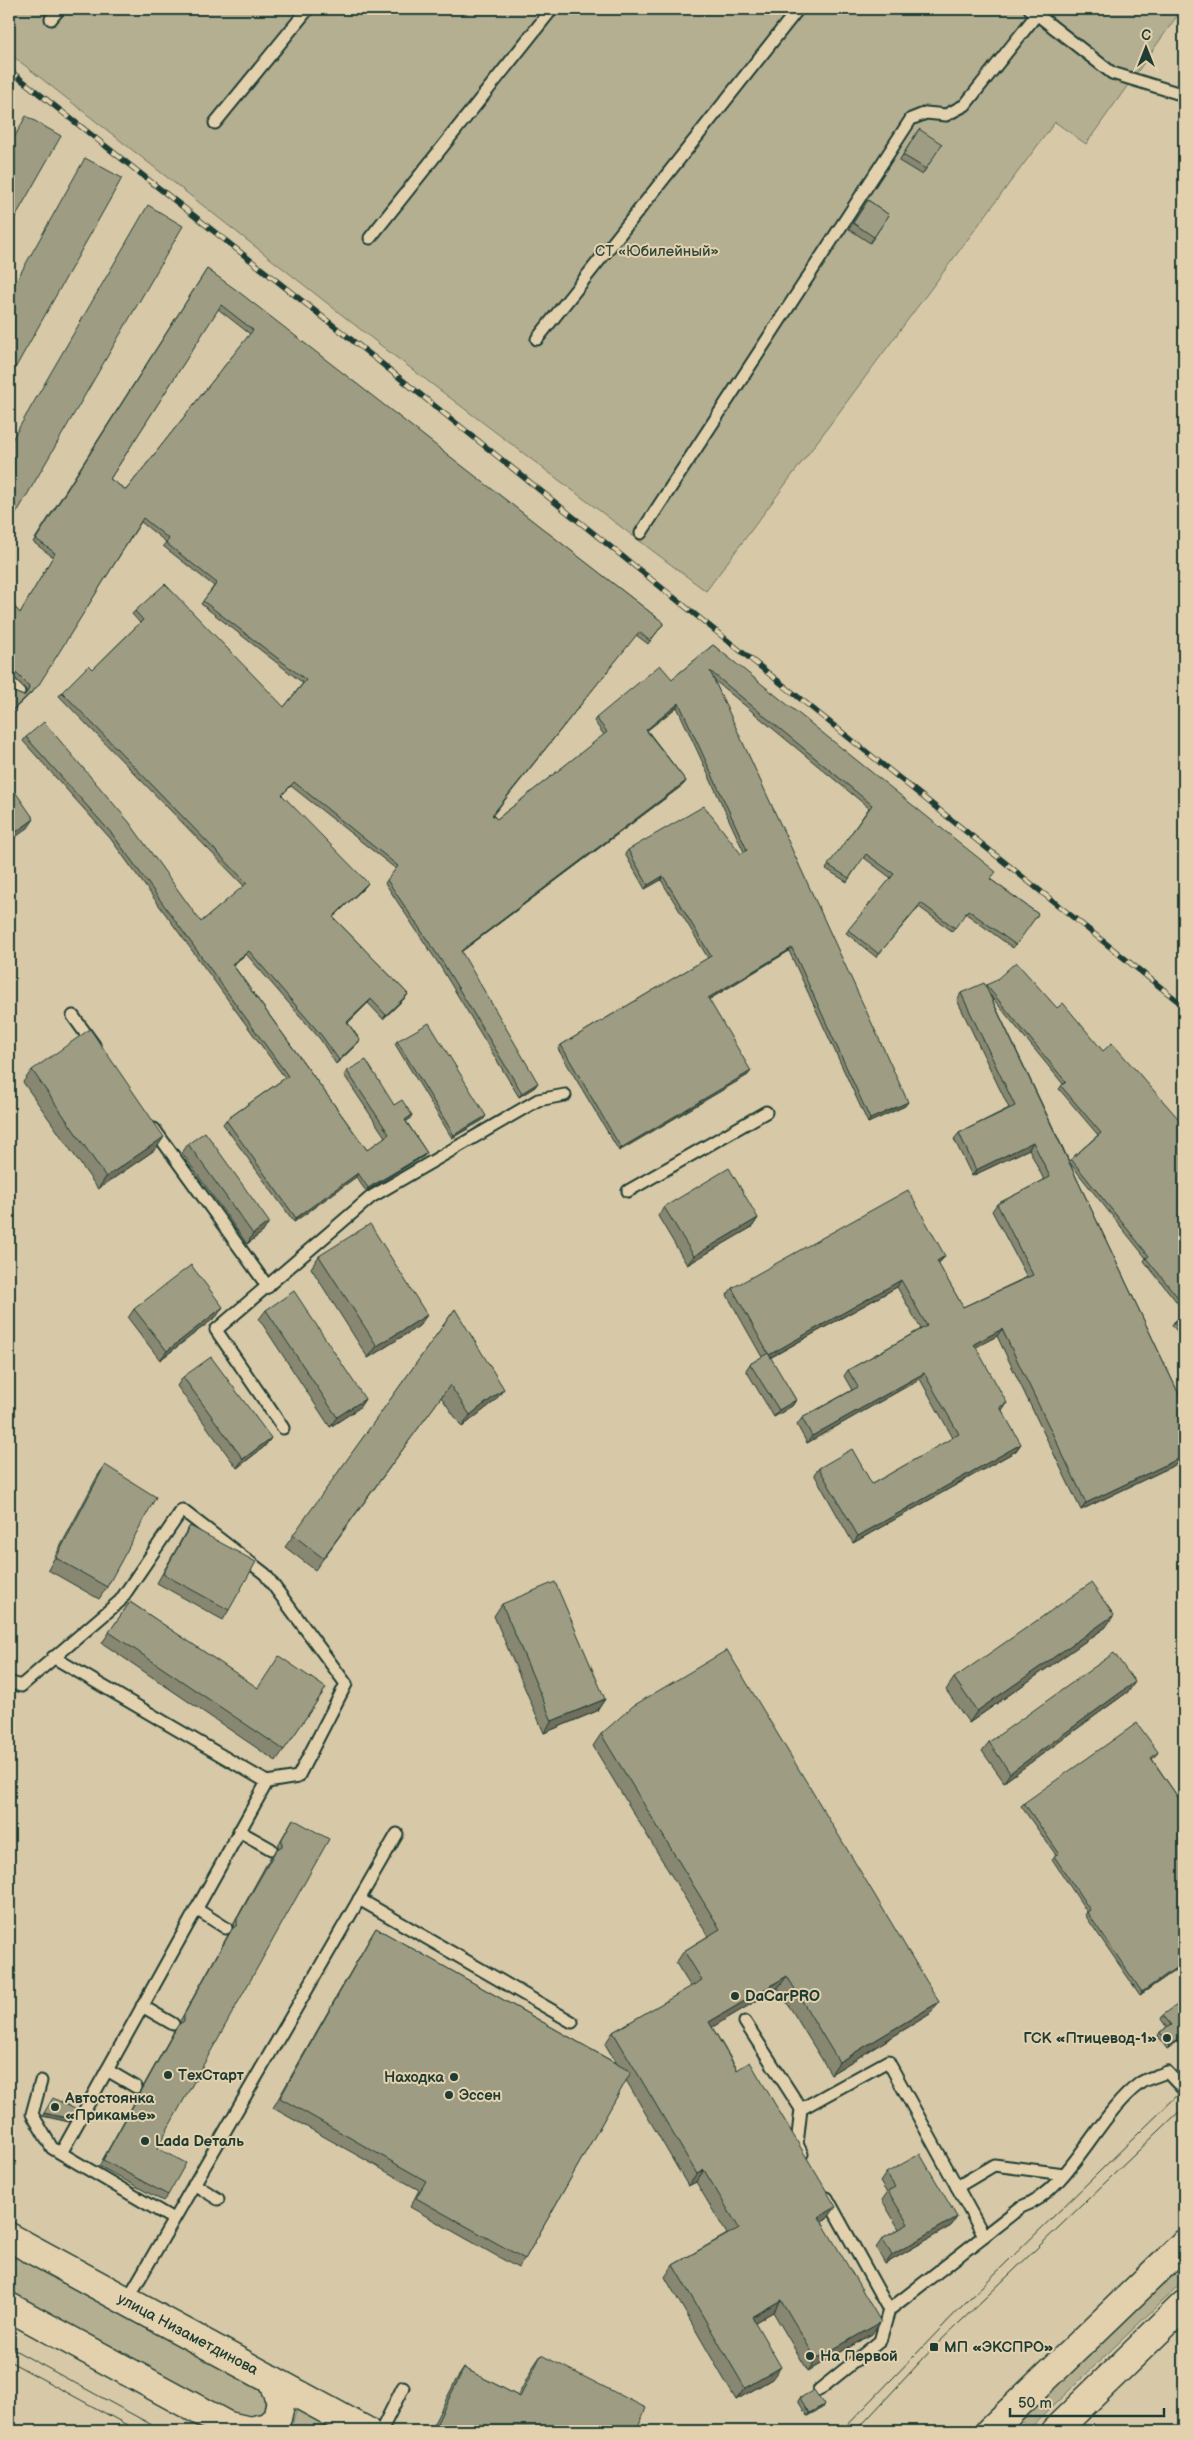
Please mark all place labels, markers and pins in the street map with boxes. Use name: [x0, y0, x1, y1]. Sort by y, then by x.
place label: DaCarPRO: [745, 1987, 820, 2006]
marker: DaCarPRO: [729, 1990, 741, 2002]
place label: ГСК «Птицевод-1»: [1023, 2029, 1157, 2048]
marker: ГСК «Птицевод-1»: [1161, 2032, 1173, 2044]
place label: ТехСтарт: [178, 2066, 245, 2085]
place label: Находка: [384, 2068, 444, 2087]
marker: ТехСтарт: [162, 2069, 174, 2081]
marker: Находка: [448, 2071, 460, 2083]
place label: Эссен: [459, 2086, 501, 2105]
place label: Автостоянка «Прикамье»: [64, 2089, 156, 2125]
marker: Эссен: [443, 2089, 455, 2101]
marker: Автостоянка «Прикамье»: [49, 2101, 61, 2113]
place label: Lada Dеталь: [155, 2132, 244, 2151]
marker: Lada Dеталь: [139, 2135, 151, 2147]
place label: МП «ЭКСПРО»: [944, 2338, 1054, 2357]
marker: МП «ЭКСПРО»: [928, 2341, 940, 2353]
place label: На Первой: [820, 2347, 898, 2366]
marker: На Первой: [804, 2350, 816, 2362]

